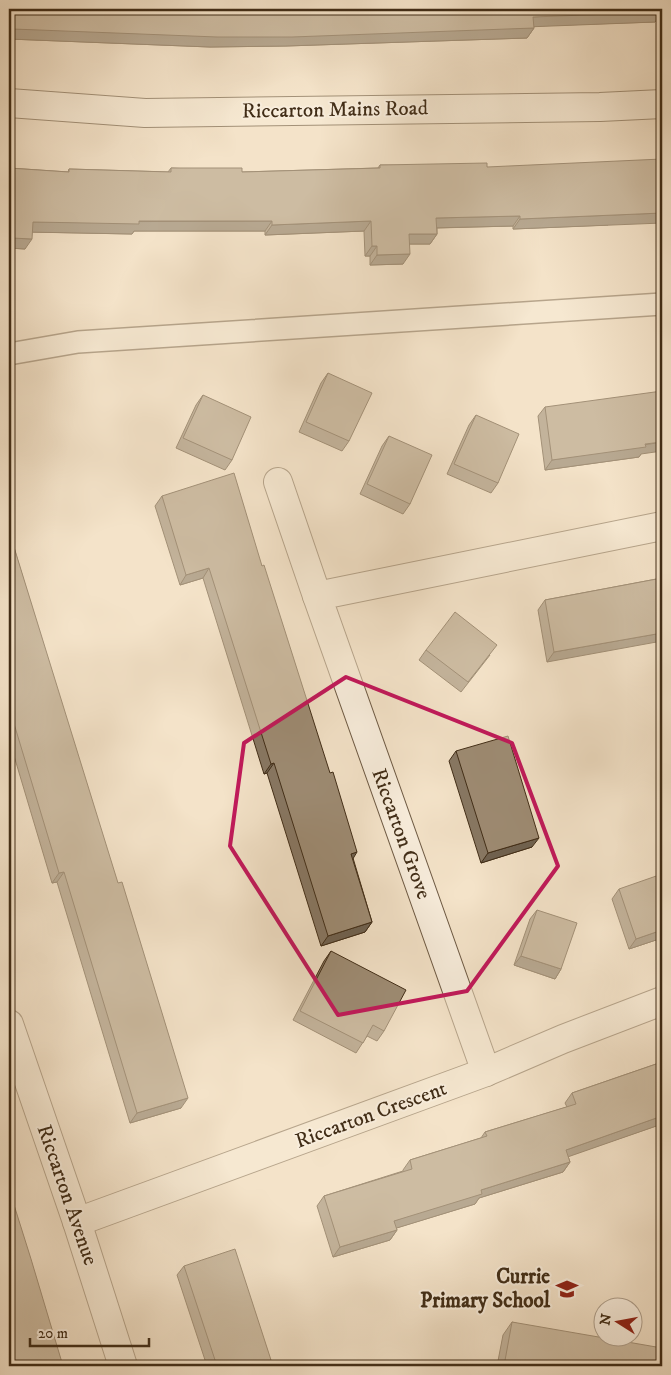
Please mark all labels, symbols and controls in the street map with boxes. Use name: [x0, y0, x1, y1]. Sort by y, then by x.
street label: Riccarton Mains Road: [242, 95, 429, 125]
street label: Riccarton Grove: [365, 765, 437, 903]
street label: Riccarton Crescent: [292, 1075, 451, 1154]
street label: Riccarton Avenue: [31, 1121, 103, 1269]
place label: Currie Primary School: [420, 1264, 551, 1314]
school or university icon: Currie Primary School: [554, 1276, 580, 1302]
north arrow: [594, 1298, 644, 1348]
text: N: [596, 1312, 616, 1327]
scale bar: [30, 1315, 149, 1347]
text: 20 m: [38, 1324, 68, 1343]

